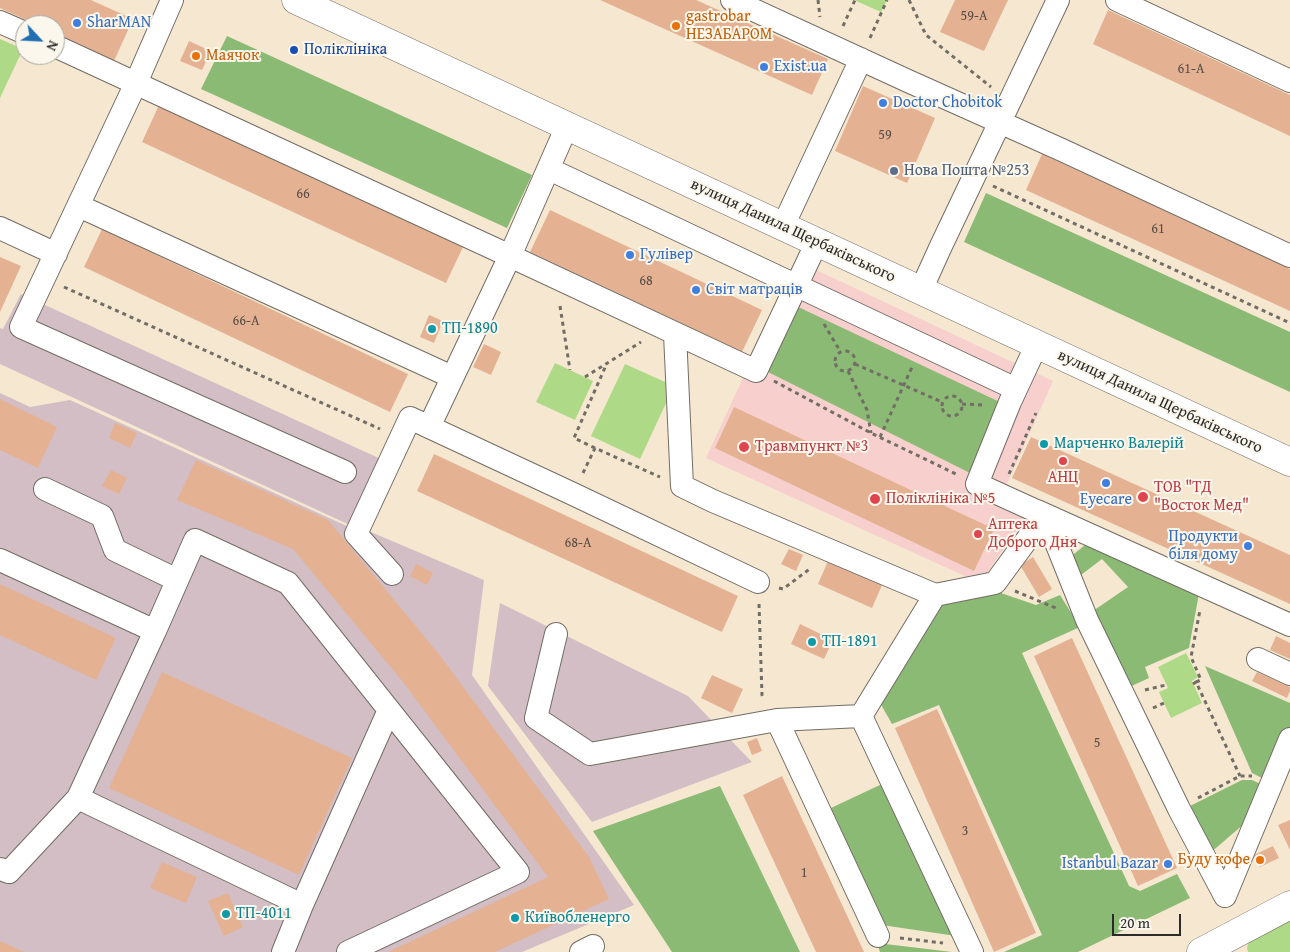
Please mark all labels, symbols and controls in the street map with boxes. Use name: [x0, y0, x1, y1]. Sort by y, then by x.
place label: gastrobar НЕЗАБАРОМ: [686, 7, 772, 45]
house number: 59-А: [961, 8, 987, 24]
place label: SharMAN: [87, 13, 151, 33]
north arrow: [15, 15, 65, 65]
marker: SharMAN: [71, 17, 83, 29]
marker: gastrobar НЕЗАБАРОМ: [670, 20, 682, 32]
text: N: [42, 37, 64, 54]
place label: Поліклініка: [304, 40, 387, 60]
marker: Поліклініка: [288, 44, 300, 56]
place label: Маячок: [206, 46, 259, 66]
marker: Маячок: [190, 50, 202, 62]
place label: Exist.ua: [774, 57, 827, 77]
marker: Exist.ua: [758, 61, 770, 73]
house number: 61-А: [1178, 61, 1204, 77]
place label: Doctor Chobitok: [893, 93, 1002, 113]
marker: Doctor Chobitok: [877, 97, 889, 109]
house number: 59: [878, 127, 892, 143]
place label: Нова Пошта №253: [904, 161, 1029, 181]
marker: Нова Пошта №253: [888, 165, 900, 177]
street label: вулиця Данила Щербаківського: [688, 175, 898, 287]
house number: 66: [296, 186, 310, 202]
house number: 61: [1151, 221, 1165, 237]
place label: Гулівер: [640, 245, 693, 265]
marker: Гулівер: [624, 249, 636, 261]
house number: 68: [639, 273, 653, 289]
place label: Світ матраців: [706, 280, 803, 300]
marker: Світ матраців: [690, 284, 702, 296]
house number: 66-А: [233, 313, 259, 329]
place label: ТП-1890: [442, 319, 498, 339]
marker: ТП-1890: [426, 323, 438, 335]
street label: вулиця Данила Щербаківського: [1055, 346, 1265, 458]
place label: Марченко Валерій: [1054, 434, 1184, 454]
place label: Травмпункт №3: [755, 437, 868, 457]
marker: Марченко Валерій: [1038, 438, 1050, 450]
marker: Травмпункт №3: [737, 440, 751, 454]
marker: АНЦ: [1057, 455, 1069, 467]
place label: АНЦ: [1048, 468, 1078, 488]
marker: Eyecare: [1100, 477, 1112, 489]
place label: ТОВ "ТД "Восток Мед": [1154, 478, 1249, 516]
place label: Поліклініка №5: [886, 489, 996, 509]
place label: Eyecare: [1080, 490, 1132, 510]
marker: ТОВ "ТД "Восток Мед": [1136, 490, 1150, 504]
marker: Поліклініка №5: [868, 492, 882, 506]
place label: Аптека Доброго Дня: [988, 515, 1077, 553]
place label: Продукти біля дому: [1168, 527, 1238, 565]
marker: Аптека Доброго Дня: [972, 528, 984, 540]
house number: 68-А: [565, 535, 591, 551]
marker: Продукти біля дому: [1242, 540, 1254, 552]
place label: ТП-1891: [822, 632, 878, 652]
marker: ТП-1891: [806, 636, 818, 648]
house number: 5: [1094, 735, 1100, 751]
house number: 3: [962, 823, 968, 839]
place label: Буду кофе: [1178, 850, 1250, 870]
place label: Istanbul Bazar: [1062, 854, 1158, 874]
marker: Буду кофе: [1254, 854, 1266, 866]
marker: Istanbul Bazar: [1162, 858, 1174, 870]
house number: 1: [801, 865, 807, 881]
place label: ТП-4011: [236, 904, 292, 924]
scale bar: [1115, 904, 1184, 936]
marker: ТП-4011: [220, 908, 232, 920]
place label: Київобленерго: [525, 908, 630, 928]
marker: Київобленерго: [509, 912, 521, 924]
text: 20 m: [1120, 912, 1150, 933]

